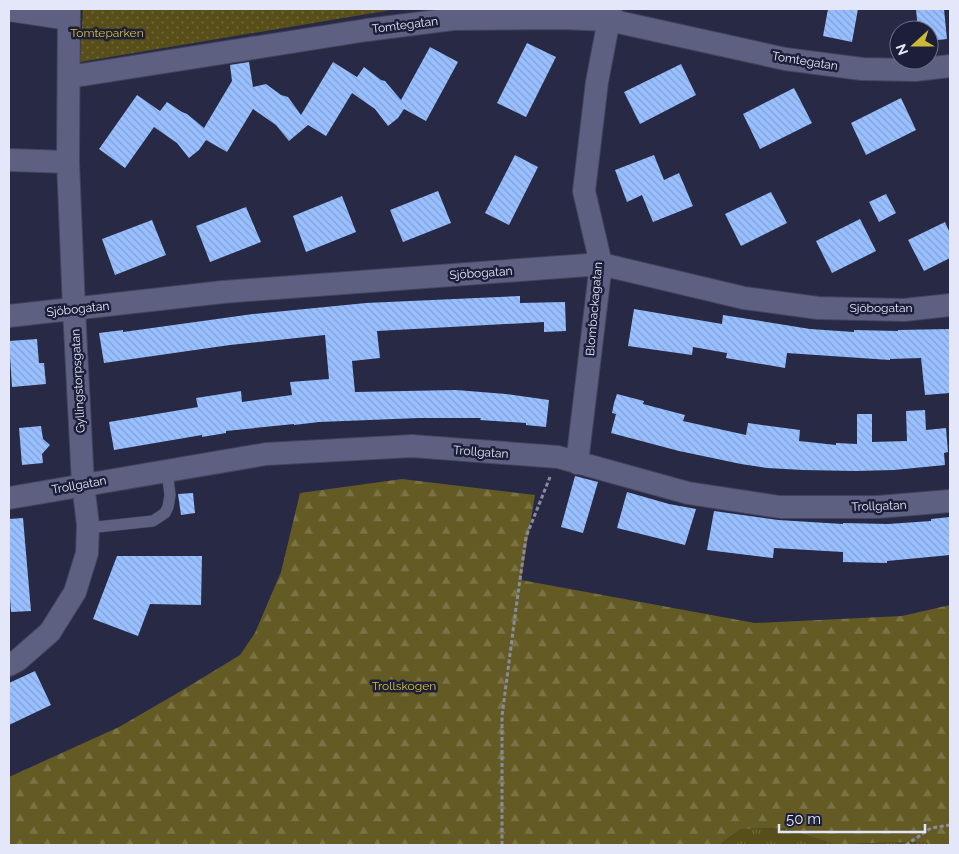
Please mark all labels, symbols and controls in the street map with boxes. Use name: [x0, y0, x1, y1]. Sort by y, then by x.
street label: Tomtegatan: [371, 14, 439, 36]
north arrow: [889, 20, 939, 70]
park label: Tomteparken: [70, 26, 144, 40]
text: N: [892, 42, 911, 58]
street label: Tomtegatan: [771, 49, 839, 73]
street label: Blombackagatan: [583, 261, 605, 357]
street label: Sjöbogatan: [449, 264, 513, 282]
street label: Sjöbogatan: [46, 299, 110, 319]
street label: Sjöbogatan: [849, 301, 913, 315]
street label: Gyllingstorpsgatan: [68, 329, 88, 433]
street label: Trollgatan: [453, 443, 509, 461]
street label: Trollgatan: [51, 473, 107, 497]
street label: Trollgatan: [851, 498, 907, 514]
park label: Trollskogen: [372, 679, 436, 693]
scale bar: [779, 802, 925, 834]
text: 50 m: [786, 810, 821, 828]

